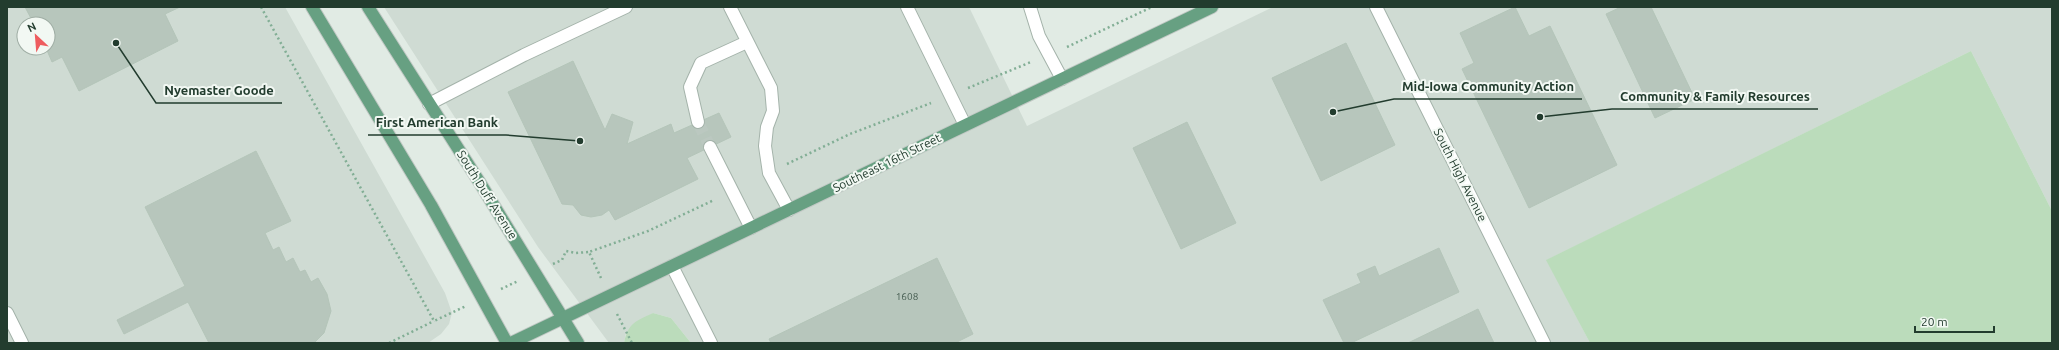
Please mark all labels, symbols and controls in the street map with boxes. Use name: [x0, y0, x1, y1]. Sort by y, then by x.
north arrow: [16, 16, 56, 56]
text: N: [25, 20, 38, 34]
callout: Mid-Iowa Community Action: [1394, 74, 1582, 99]
callout: Nyemaster Goode: [156, 78, 282, 103]
text: Mid-Iowa Community Action: [1402, 79, 1574, 93]
text: Nyemaster Goode: [164, 83, 274, 97]
callout: Community & Family Resources: [1612, 84, 1818, 109]
text: Community & Family Resources: [1620, 89, 1810, 103]
callout: First American Bank: [368, 110, 506, 135]
text: First American Bank: [376, 115, 499, 129]
street label: South High Avenue: [1431, 126, 1490, 223]
street label: Southeast 16th Street: [831, 131, 943, 194]
street label: South Duff Avenue: [455, 148, 520, 241]
house number: 1608: [896, 291, 919, 302]
scale bar: [1915, 308, 1994, 334]
text: 20 m: [1921, 315, 1948, 328]

